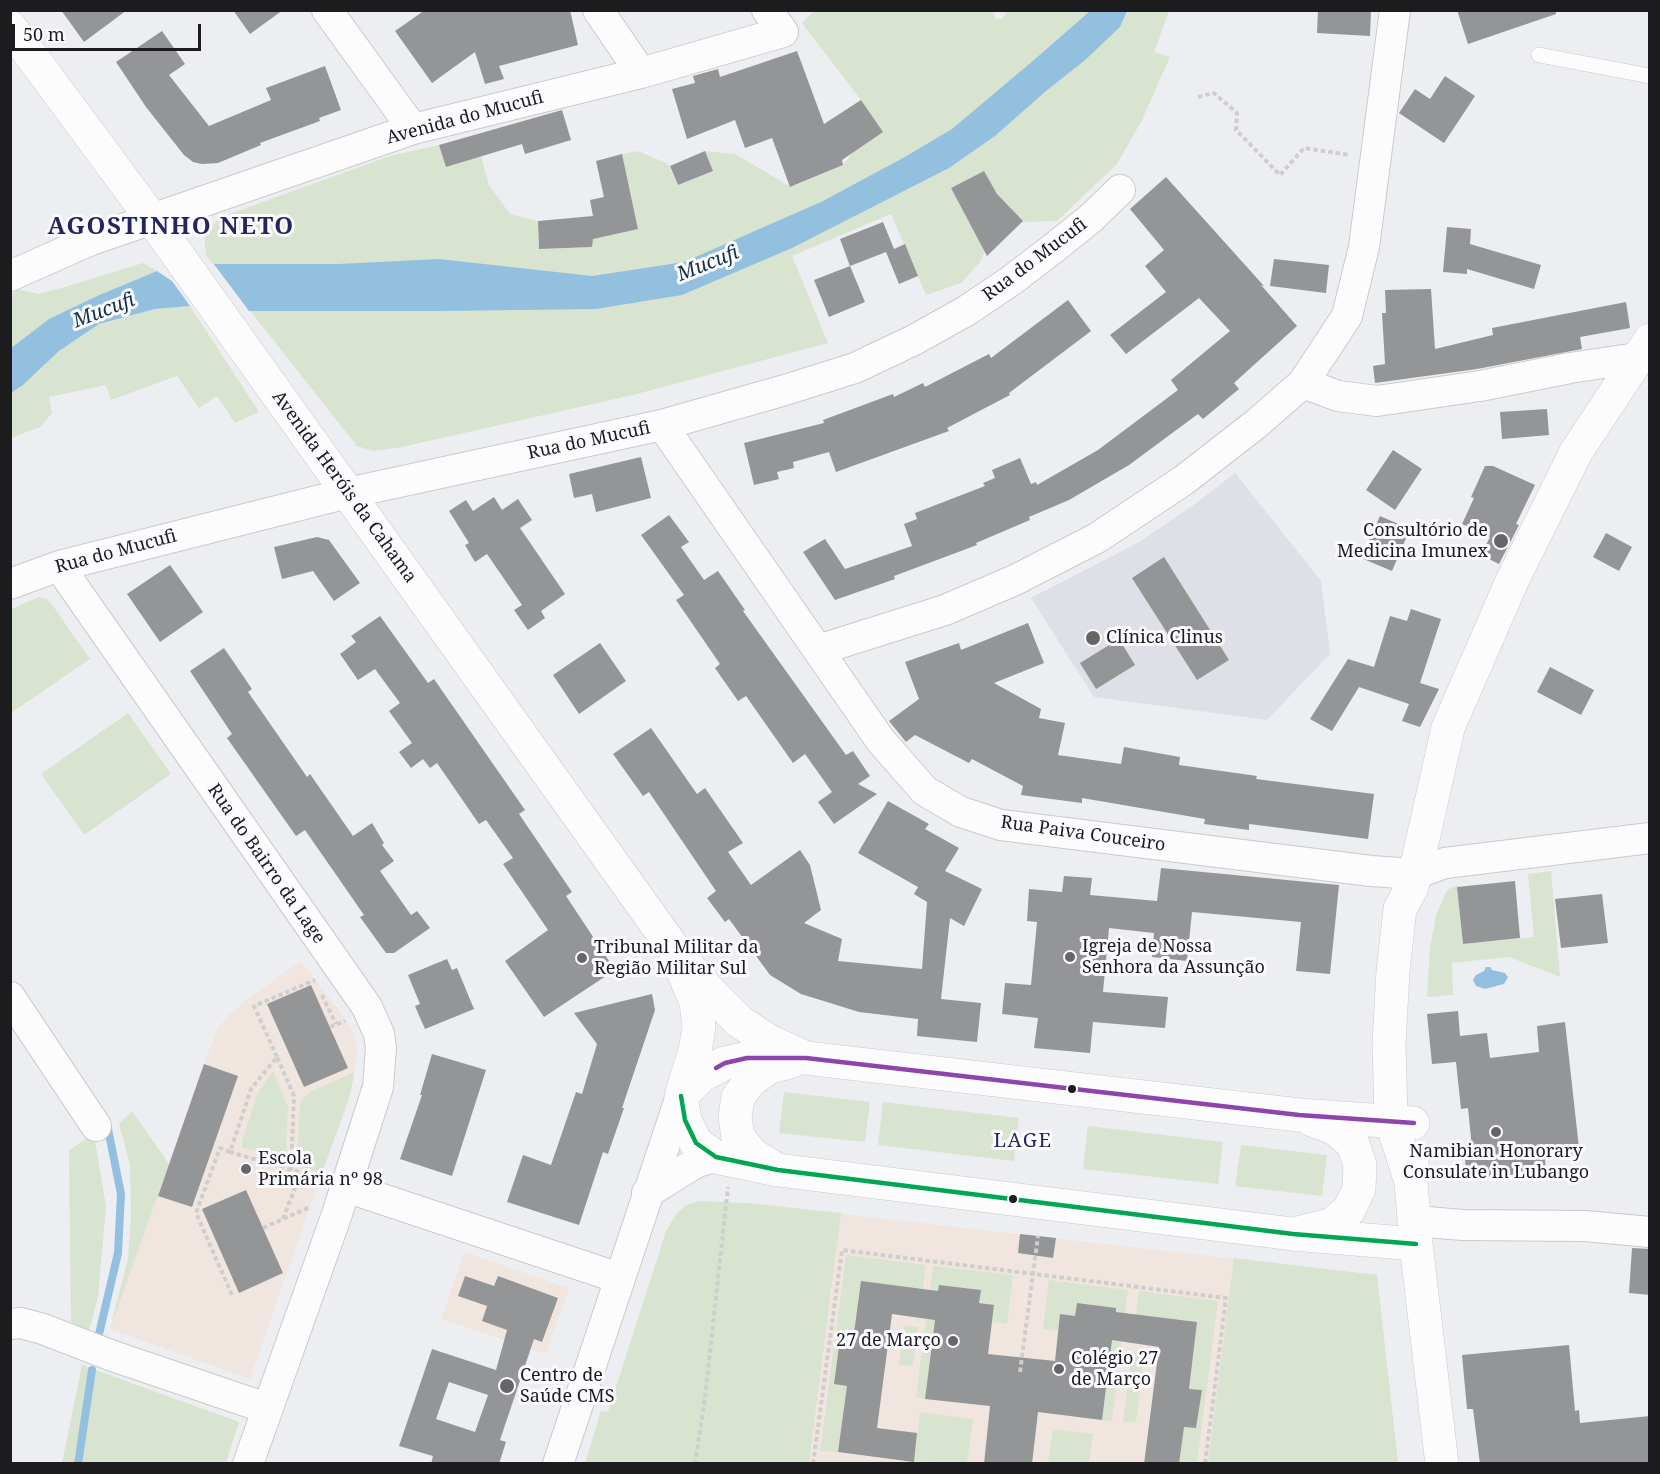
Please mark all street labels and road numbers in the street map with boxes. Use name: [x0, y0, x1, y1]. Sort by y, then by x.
street label: Avenida do Mucufi: [384, 87, 546, 149]
street label: Rua do Mucufi: [979, 214, 1091, 306]
street label: Avenida Heróis da Cahama: [267, 387, 421, 587]
street label: Rua do Mucufi: [526, 417, 652, 465]
street label: Rua do Mucufi: [53, 525, 179, 579]
street label: Rua do Bairro da Lage: [203, 780, 329, 948]
street label: Rua Paiva Couceiro: [999, 812, 1167, 856]

